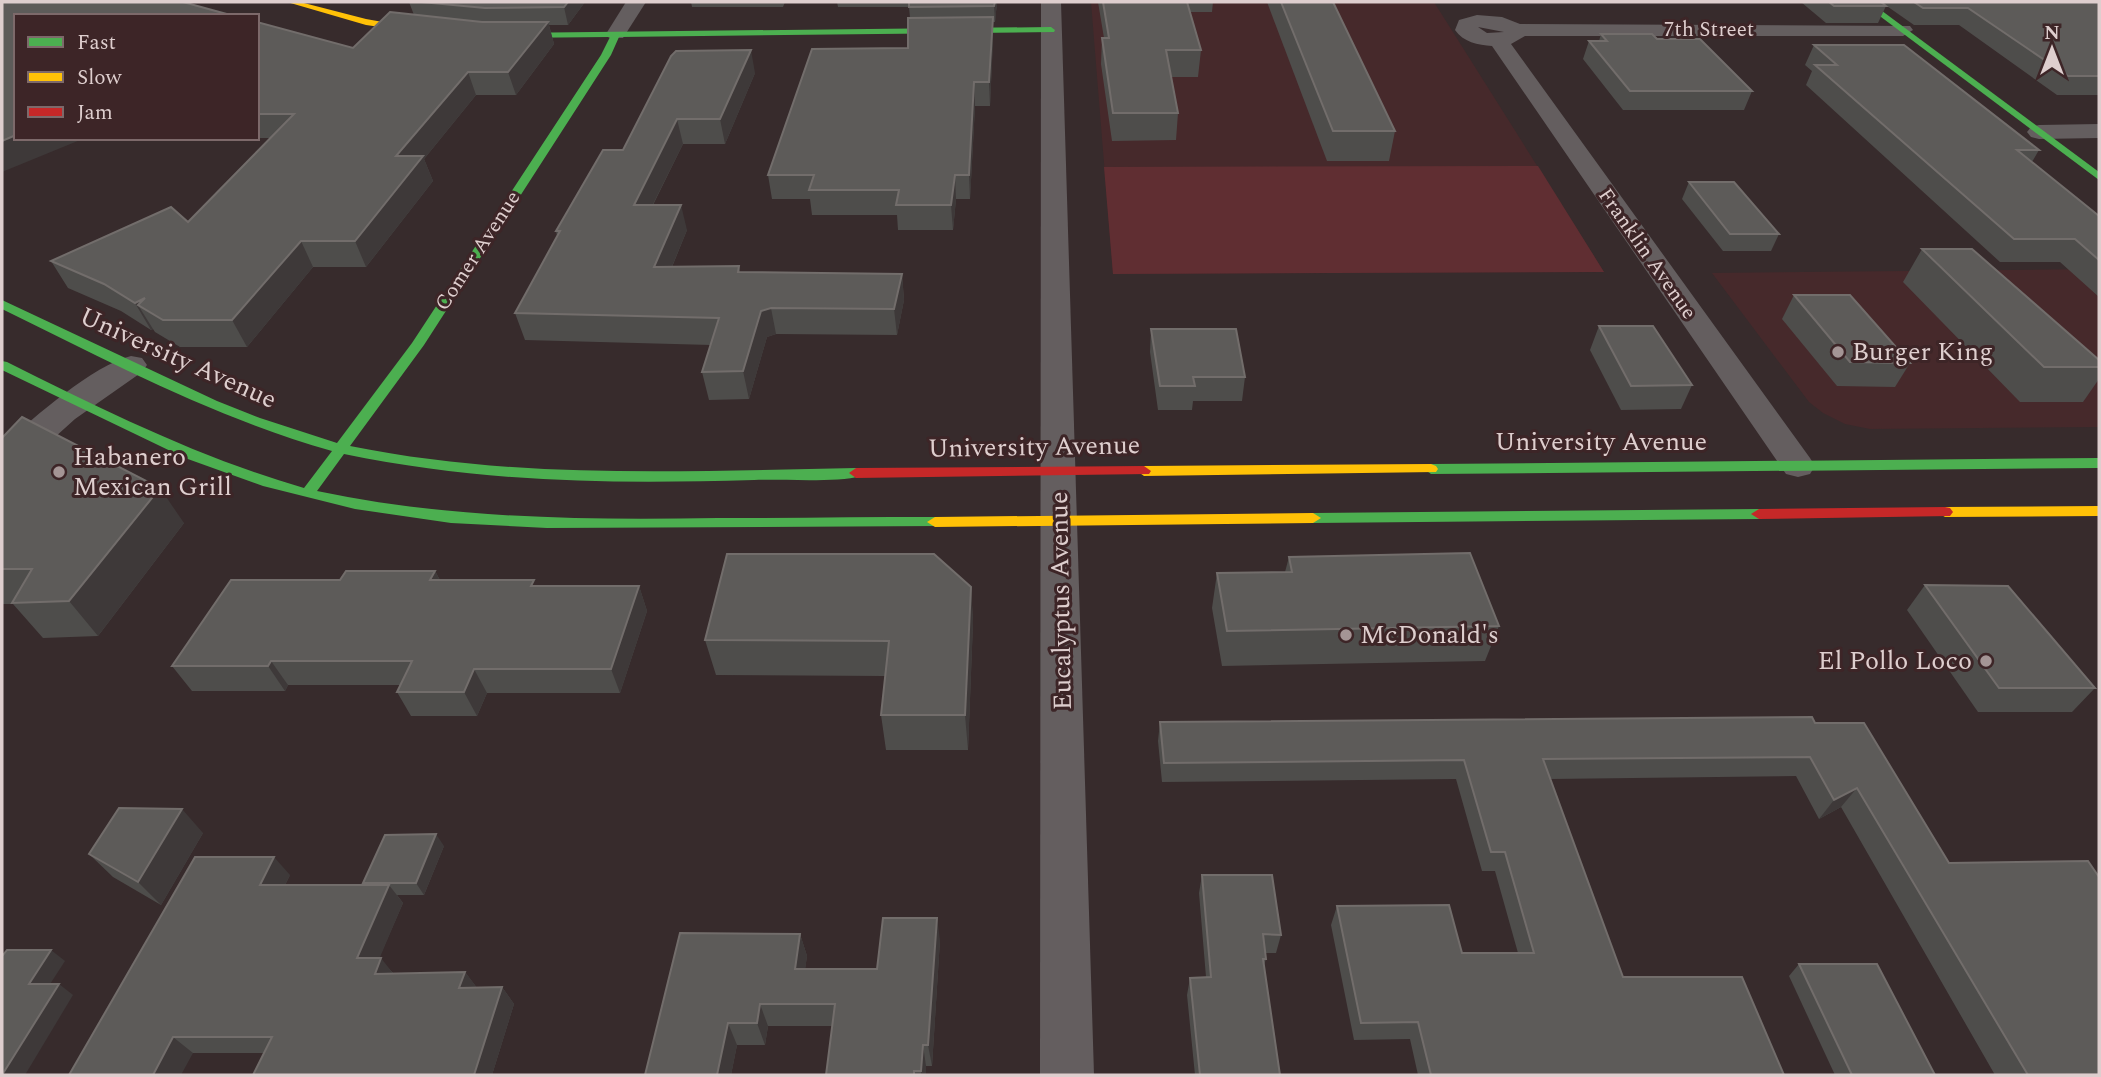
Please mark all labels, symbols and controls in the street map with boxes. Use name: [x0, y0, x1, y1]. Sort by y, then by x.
legend: [14, 14, 259, 140]
street label: 7th Street: [1664, 14, 1754, 46]
north arrow: [2017, 14, 2087, 84]
text: N: [2044, 19, 2060, 48]
text: Fast: [77, 27, 116, 59]
text: Slow: [77, 62, 123, 94]
text: Jam: [77, 97, 113, 129]
street label: Franklin Avenue: [1590, 182, 1704, 326]
street label: Comer Avenue: [427, 185, 529, 317]
street label: University Avenue: [73, 297, 283, 419]
place label: Burger King: [1852, 332, 1993, 372]
marker: Burger King: [1830, 344, 1846, 360]
street label: University Avenue: [1495, 422, 1707, 462]
street label: University Avenue: [927, 425, 1141, 469]
place label: Habanero Mexican Grill: [73, 437, 232, 507]
marker: Habanero Mexican Grill: [51, 464, 67, 480]
street label: Eucalyptus Avenue: [1039, 491, 1083, 711]
place label: McDonald's: [1360, 615, 1499, 655]
marker: McDonald's: [1338, 627, 1354, 643]
place label: El Pollo Loco: [1818, 641, 1972, 681]
marker: El Pollo Loco: [1978, 653, 1994, 669]

